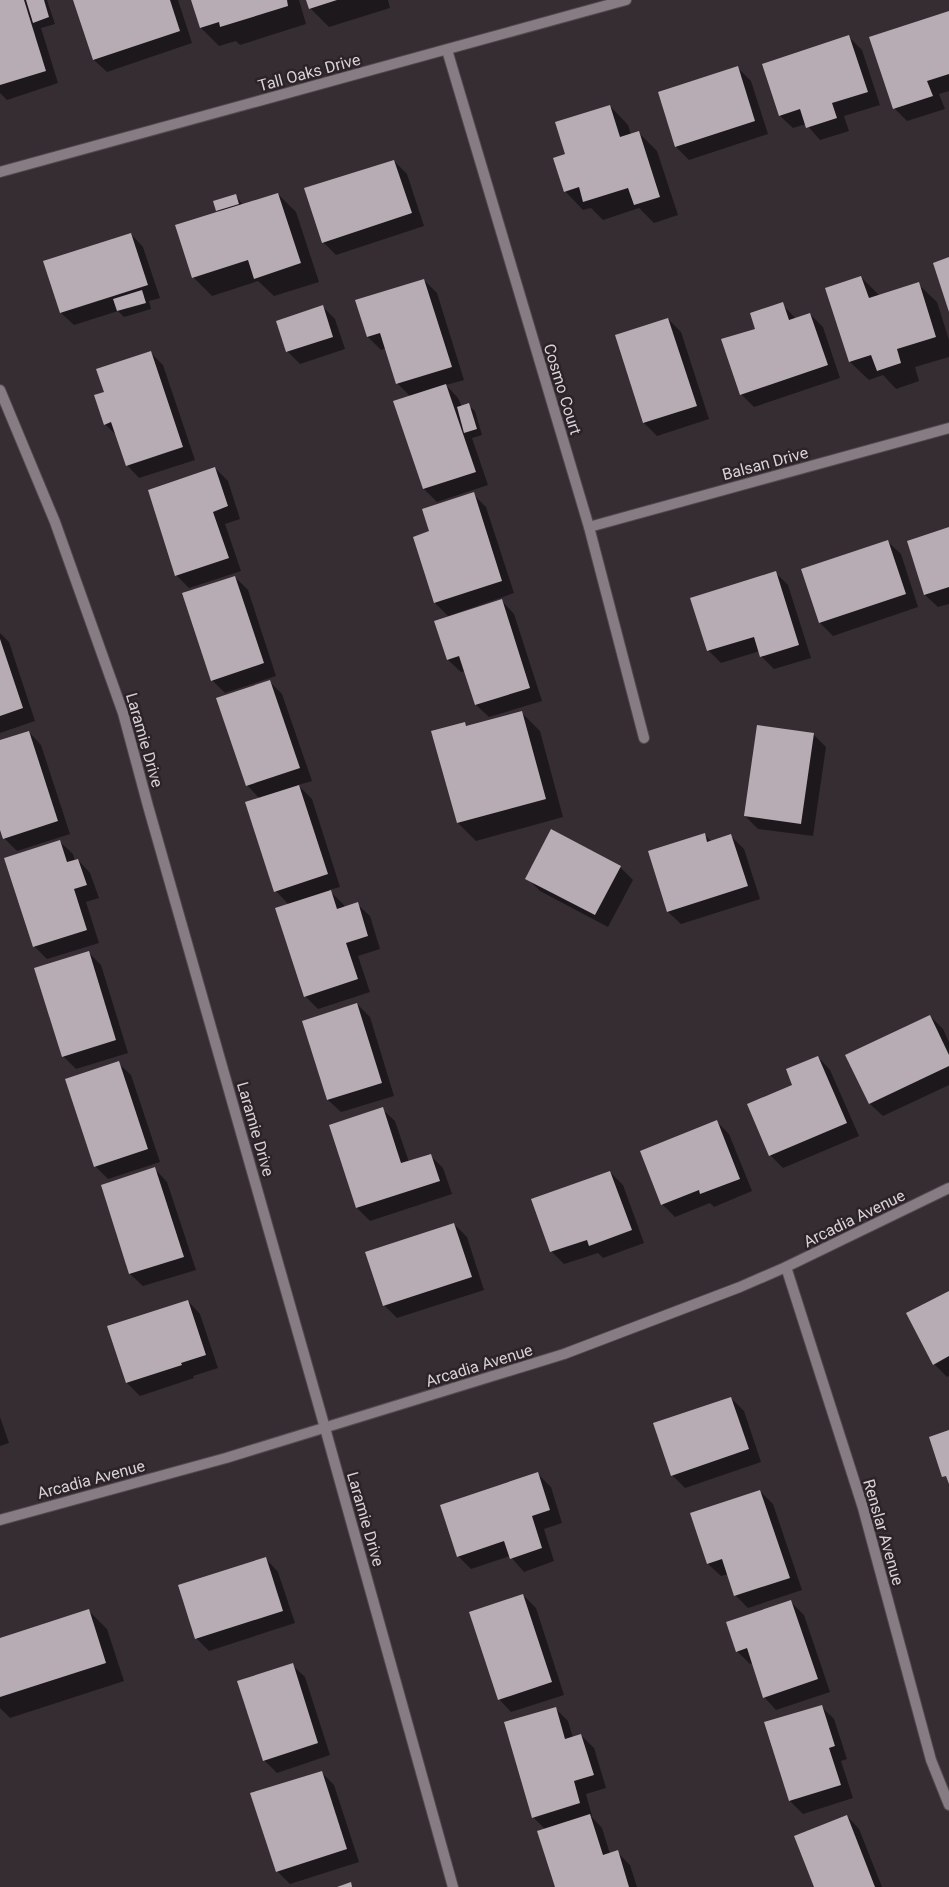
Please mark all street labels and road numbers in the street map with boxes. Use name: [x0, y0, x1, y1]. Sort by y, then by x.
street label: Tall Oaks Drive: [256, 50, 362, 95]
street label: Cosmo Court: [540, 341, 585, 437]
street label: Balsan Drive: [720, 443, 810, 484]
street label: Laramie Drive: [122, 691, 167, 790]
street label: Laramie Drive: [233, 1080, 278, 1179]
street label: Arcadia Avenue: [800, 1186, 908, 1251]
street label: Arcadia Avenue: [423, 1340, 535, 1391]
street label: Arcadia Avenue: [35, 1456, 147, 1503]
street label: Laramie Drive: [343, 1470, 388, 1569]
street label: Renslar Avenue: [859, 1477, 908, 1588]

